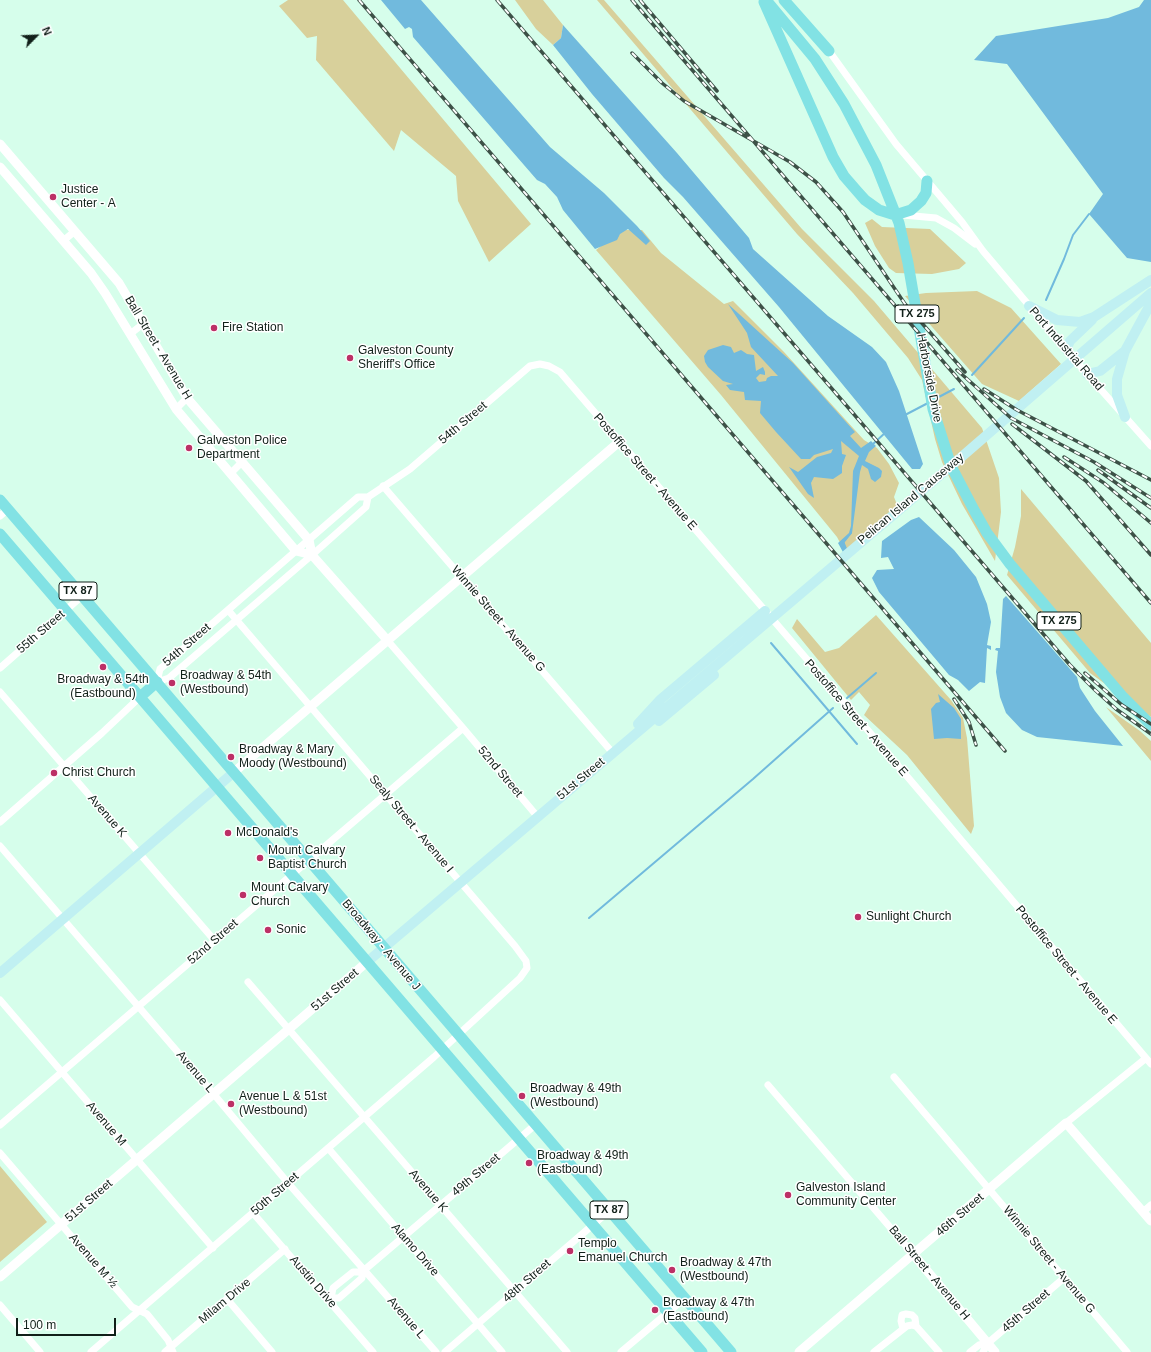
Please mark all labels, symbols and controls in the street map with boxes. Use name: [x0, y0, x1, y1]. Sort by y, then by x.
north arrow: [16, 16, 56, 56]
text: N: [40, 25, 54, 37]
place label: Justice Center - A: [61, 183, 116, 211]
marker: Justice Center - A: [48, 192, 58, 202]
street label: Ball Street - Avenue H: [121, 294, 195, 402]
street label: Port Industrial Road: [1026, 304, 1106, 394]
road number: TX 275: [895, 305, 939, 323]
place label: Fire Station: [222, 321, 283, 335]
marker: Fire Station: [209, 323, 219, 333]
street label: Harborside Drive: [913, 332, 945, 424]
place label: Galveston County Sheriff's Office: [358, 344, 453, 372]
marker: Galveston County Sheriff's Office: [345, 353, 355, 363]
street label: 54th Street: [436, 399, 490, 447]
street label: Postoffice Street - Avenue E: [590, 411, 700, 533]
place label: Galveston Police Department: [197, 434, 287, 462]
marker: Galveston Police Department: [184, 443, 194, 453]
street label: Pelican Island Causeway: [855, 450, 967, 548]
street label: Winnie Street - Avenue G: [448, 563, 548, 675]
road number: TX 87: [59, 582, 97, 600]
street label: 55th Street: [14, 607, 68, 657]
road number: TX 275: [1037, 612, 1081, 630]
street label: 54th Street: [160, 620, 214, 670]
street label: Postoffice Street - Avenue E: [801, 657, 911, 779]
marker: Broadway & 54th (Eastbound): [98, 662, 108, 672]
place label: Broadway & 54th (Westbound): [180, 669, 271, 697]
place label: Broadway & 54th (Eastbound): [57, 673, 149, 701]
marker: Broadway & 54th (Westbound): [167, 678, 177, 688]
place label: Broadway & Mary Moody (Westbound): [239, 743, 347, 771]
street label: 52nd Street: [475, 744, 525, 800]
marker: Broadway & Mary Moody (Westbound): [226, 752, 236, 762]
street label: 51st Street: [554, 755, 608, 803]
place label: Christ Church: [62, 766, 135, 780]
marker: Christ Church: [49, 768, 59, 778]
street label: Sealy Street - Avenue I: [366, 772, 456, 876]
street label: Avenue K: [85, 792, 129, 840]
place label: McDonald's: [236, 826, 298, 840]
marker: McDonald's: [223, 828, 233, 838]
place label: Mount Calvary Baptist Church: [268, 844, 347, 872]
marker: Mount Calvary Baptist Church: [255, 853, 265, 863]
place label: Mount Calvary Church: [251, 881, 328, 909]
marker: Mount Calvary Church: [238, 890, 248, 900]
street label: Broadway - Avenue J: [339, 897, 423, 993]
street label: Postoffice Street - Avenue E: [1012, 903, 1120, 1027]
place label: Sunlight Church: [866, 910, 951, 924]
marker: Sunlight Church: [853, 912, 863, 922]
street label: 52nd Street: [185, 916, 241, 968]
place label: Sonic: [276, 923, 306, 937]
marker: Sonic: [263, 925, 273, 935]
street label: 51st Street: [308, 966, 362, 1014]
street label: Avenue L: [173, 1048, 217, 1096]
place label: Broadway & 49th (Westbound): [530, 1082, 621, 1110]
place label: Avenue L & 51st (Westbound): [239, 1090, 327, 1118]
marker: Broadway & 49th (Westbound): [517, 1091, 527, 1101]
street label: Avenue M: [83, 1099, 129, 1149]
marker: Avenue L & 51st (Westbound): [226, 1099, 236, 1109]
place label: Broadway & 49th (Eastbound): [537, 1149, 628, 1177]
street label: 49th Street: [449, 1151, 503, 1199]
marker: Broadway & 49th (Eastbound): [524, 1158, 534, 1168]
street label: Avenue K: [406, 1167, 450, 1215]
street label: 50th Street: [248, 1169, 302, 1219]
street label: 51st Street: [62, 1177, 116, 1225]
place label: Galveston Island Community Center: [796, 1181, 896, 1209]
marker: Galveston Island Community Center: [783, 1190, 793, 1200]
street label: 46th Street: [933, 1190, 987, 1240]
road number: TX 87: [590, 1201, 628, 1219]
street label: Winnie Street - Avenue G: [1000, 1203, 1098, 1317]
street label: Alamo Drive: [388, 1221, 442, 1279]
street label: Ball Street - Avenue H: [885, 1223, 973, 1323]
street label: Avenue M ½: [66, 1231, 120, 1291]
place label: Templo Emanuel Church: [578, 1237, 667, 1265]
marker: Templo Emanuel Church: [565, 1246, 575, 1256]
street label: Austin Drive: [286, 1253, 340, 1311]
street label: 48th Street: [500, 1256, 554, 1306]
place label: Broadway & 47th (Westbound): [680, 1256, 771, 1284]
marker: Broadway & 47th (Westbound): [667, 1265, 677, 1275]
street label: Milam Drive: [196, 1275, 254, 1327]
street label: 45th Street: [999, 1286, 1053, 1336]
street label: Avenue L: [384, 1294, 428, 1342]
place label: Broadway & 47th (Eastbound): [663, 1296, 754, 1324]
marker: Broadway & 47th (Eastbound): [650, 1305, 660, 1315]
scale bar: [18, 1310, 118, 1336]
text: 100 m: [23, 1318, 56, 1332]

